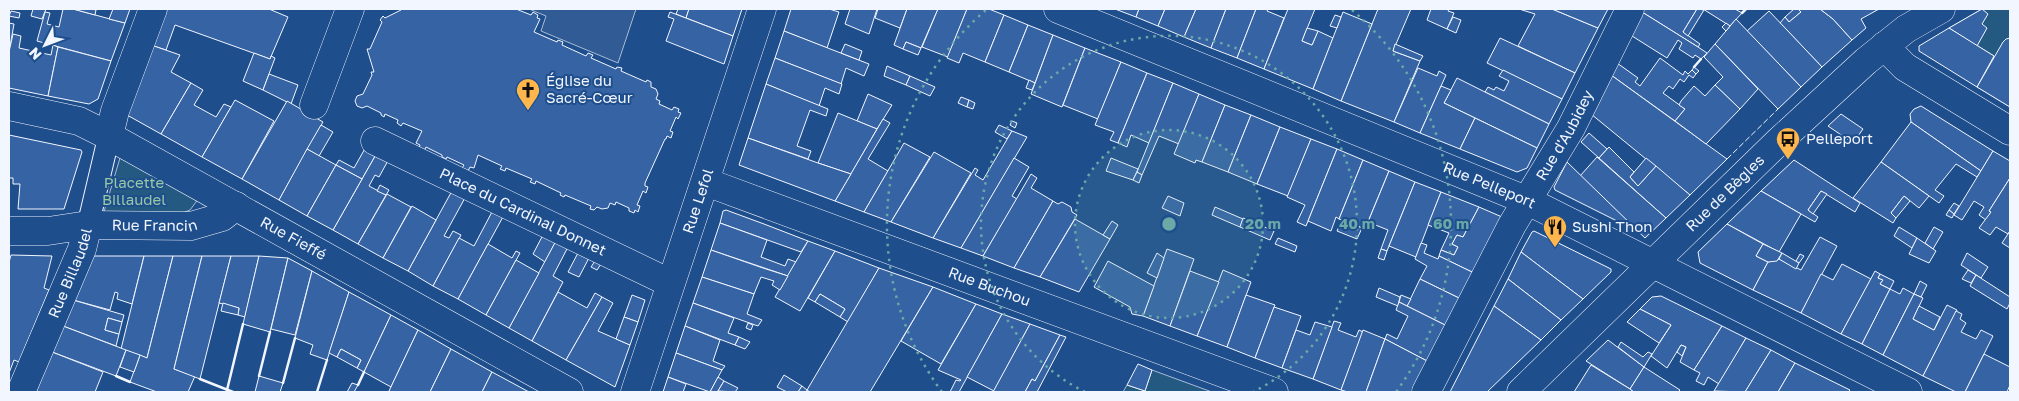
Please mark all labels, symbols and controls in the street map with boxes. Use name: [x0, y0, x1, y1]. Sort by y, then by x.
north arrow: [20, 20, 70, 70]
text: N: [25, 44, 45, 64]
place label: Église du Sacré-Cœur: [546, 71, 633, 106]
church icon: Église du Sacré-Cœur: [515, 77, 541, 111]
street label: Rue d'Aubidey: [1531, 86, 1597, 183]
bus stop icon: Pelleport: [1775, 126, 1801, 160]
place label: Pelleport: [1806, 129, 1873, 147]
street label: Rue de Bègles: [1682, 150, 1768, 235]
street label: Rue Pelleport: [1441, 157, 1539, 212]
street label: Place du Cardinal Donnet: [437, 164, 609, 259]
street label: Rue Lefol: [678, 166, 717, 236]
park label: Placette Billaudel: [102, 173, 166, 208]
street label: Rue Fieffé: [258, 212, 330, 263]
text: 20 m: [1245, 214, 1281, 232]
text: 40 m: [1339, 214, 1375, 232]
text: 60 m: [1433, 214, 1469, 232]
restaurant icon: Sushi Thon: [1542, 214, 1568, 248]
street label: Rue Francin: [112, 215, 199, 235]
centre of rings: [1160, 215, 1178, 233]
place label: Sushi Thon: [1572, 217, 1652, 235]
street label: Rue Billaudel: [44, 226, 95, 320]
street label: Rue Buchou: [946, 262, 1033, 309]

